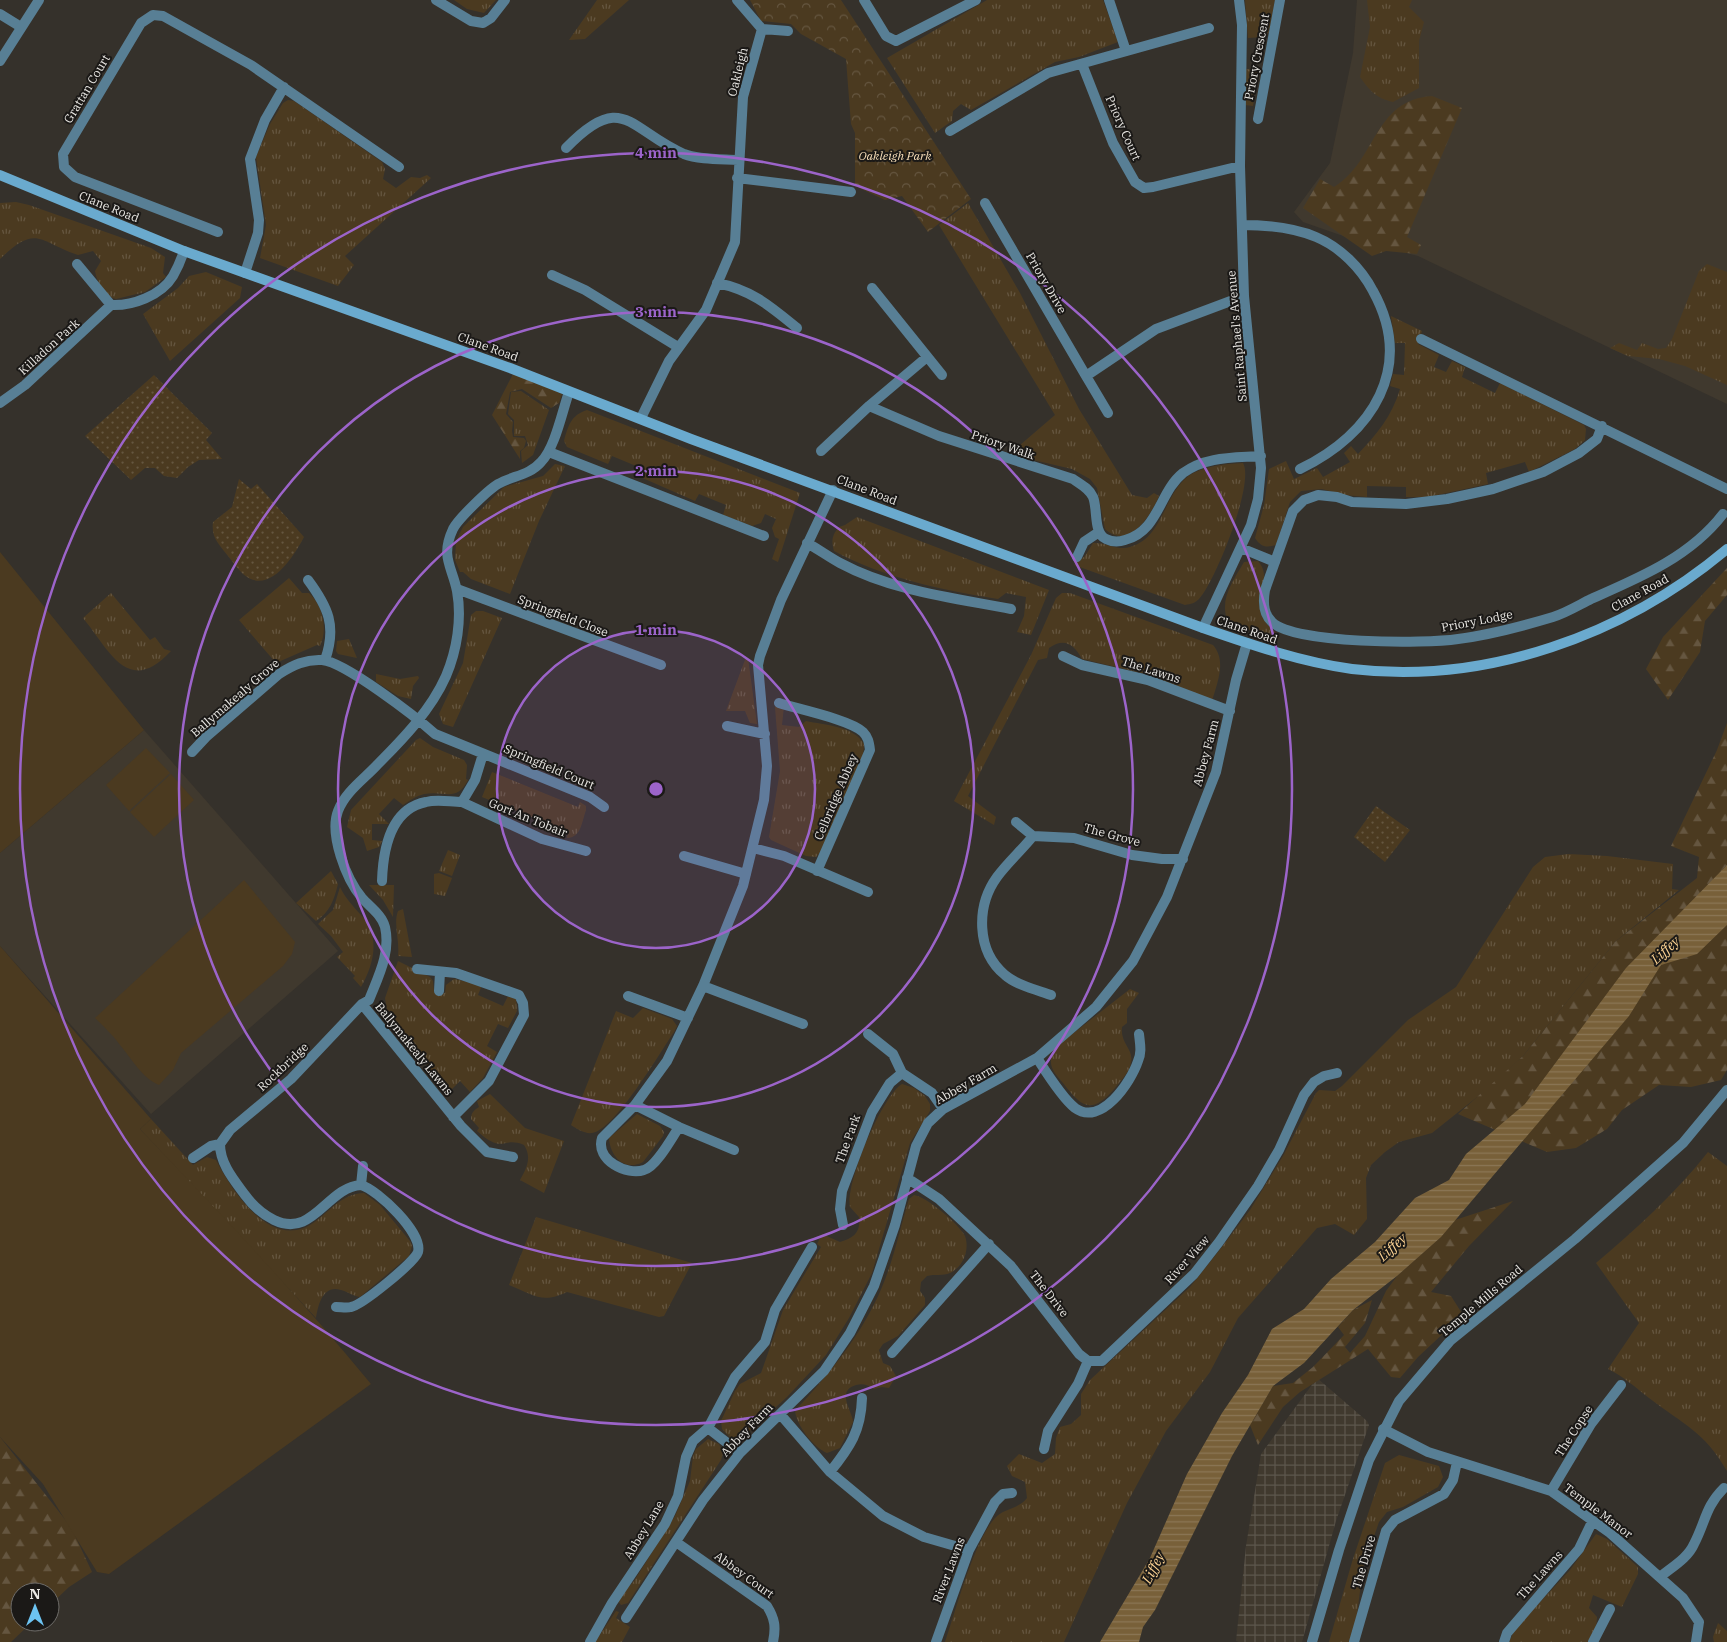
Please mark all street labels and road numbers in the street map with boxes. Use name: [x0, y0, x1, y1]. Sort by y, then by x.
street label: Priory Crescent: [1241, 12, 1272, 101]
street label: Oakleigh: [724, 45, 751, 98]
street label: Grattan Court: [60, 52, 113, 126]
street label: Priory Court: [1102, 93, 1144, 163]
street label: Clane Road: [77, 188, 141, 225]
street label: Priory Drive: [1023, 249, 1070, 316]
street label: Saint Raphael's Avenue: [1223, 270, 1250, 402]
street label: Killadon Park: [15, 315, 82, 378]
street label: Clane Road: [456, 329, 521, 364]
street label: Priory Walk: [969, 427, 1037, 462]
street label: Clane Road: [835, 471, 899, 508]
street label: Clane Road: [1608, 571, 1671, 615]
street label: Springfield Close: [516, 591, 611, 640]
street label: Priory Lodge: [1440, 606, 1514, 635]
street label: Clane Road: [1215, 612, 1280, 647]
street label: The Lawns: [1120, 653, 1183, 686]
street label: Ballymakealy Grove: [187, 655, 282, 740]
street label: Abbey Farm: [1189, 717, 1222, 788]
street label: Springfield Court: [502, 741, 597, 792]
street label: Celbridge Abbey: [811, 751, 861, 842]
street label: Gort An Tobair: [487, 795, 570, 840]
street label: The Grove: [1082, 820, 1142, 849]
street label: Ballymakealy Lawns: [372, 999, 457, 1098]
street label: Rockbridge: [254, 1039, 311, 1094]
street label: Abbey Farm: [932, 1060, 1000, 1107]
street label: The Park: [832, 1112, 863, 1165]
street label: River View: [1161, 1232, 1213, 1287]
street label: Temple Mills Road: [1436, 1261, 1525, 1340]
street label: The Drive: [1027, 1267, 1072, 1320]
street label: Abbey Farm: [717, 1399, 776, 1460]
street label: The Copse: [1551, 1402, 1596, 1459]
street label: Temple Manor: [1561, 1480, 1636, 1542]
street label: Abbey Lane: [620, 1498, 667, 1562]
street label: The Drive: [1349, 1533, 1378, 1590]
street label: River Lawns: [929, 1535, 968, 1605]
street label: The Lawns: [1514, 1547, 1566, 1602]
street label: Abbey Court: [712, 1548, 777, 1601]

